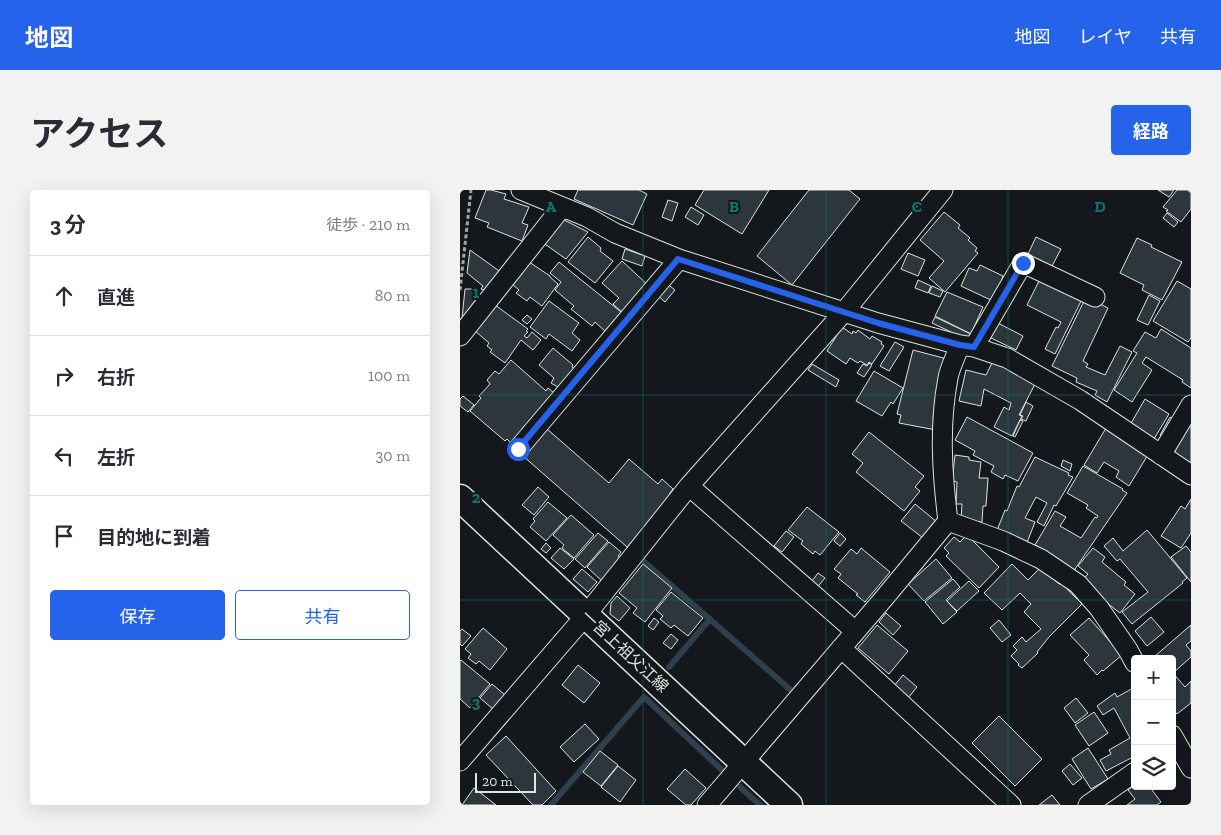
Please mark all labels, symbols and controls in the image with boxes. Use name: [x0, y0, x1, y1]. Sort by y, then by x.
text: 地図: [25, 23, 73, 52]
text: 地図: [1015, 26, 1051, 48]
text: レイヤ: [1079, 26, 1132, 48]
text: 共有: [1160, 26, 1196, 48]
button: 経路: [1111, 105, 1191, 155]
text: アクセス: [30, 113, 168, 155]
text: A: [546, 197, 557, 216]
text: B: [729, 197, 739, 216]
text: C: [912, 197, 922, 216]
text: D: [1094, 197, 1106, 216]
text: 3 分: [50, 212, 86, 237]
text: 徒歩 · 210 m: [326, 215, 410, 234]
route end: [1012, 252, 1035, 275]
icon: ahead: [50, 282, 78, 310]
text: 1: [473, 283, 480, 302]
text: 直進: [97, 286, 135, 309]
text: 80 m: [375, 286, 410, 305]
icon: right: [50, 362, 78, 390]
text: 右折: [97, 366, 135, 389]
text: 100 m: [368, 366, 410, 385]
route start: [507, 438, 530, 461]
icon: left: [50, 442, 78, 470]
text: 左折: [97, 446, 135, 469]
text: 30 m: [376, 446, 410, 465]
text: 2: [472, 488, 481, 507]
icon: arrive: [50, 522, 78, 550]
text: 目的地に到着: [97, 526, 211, 549]
button: 保存: [50, 590, 225, 640]
button: 共有: [235, 590, 410, 640]
street label: 一宮上祖父江線: [578, 606, 672, 696]
map controls: [1131, 655, 1176, 790]
button: +: [1131, 655, 1176, 700]
text: 3: [472, 693, 481, 712]
button: −: [1131, 700, 1176, 745]
button: layers: [1131, 745, 1176, 790]
scale bar: [475, 770, 536, 793]
text: 20 m: [482, 773, 513, 790]

